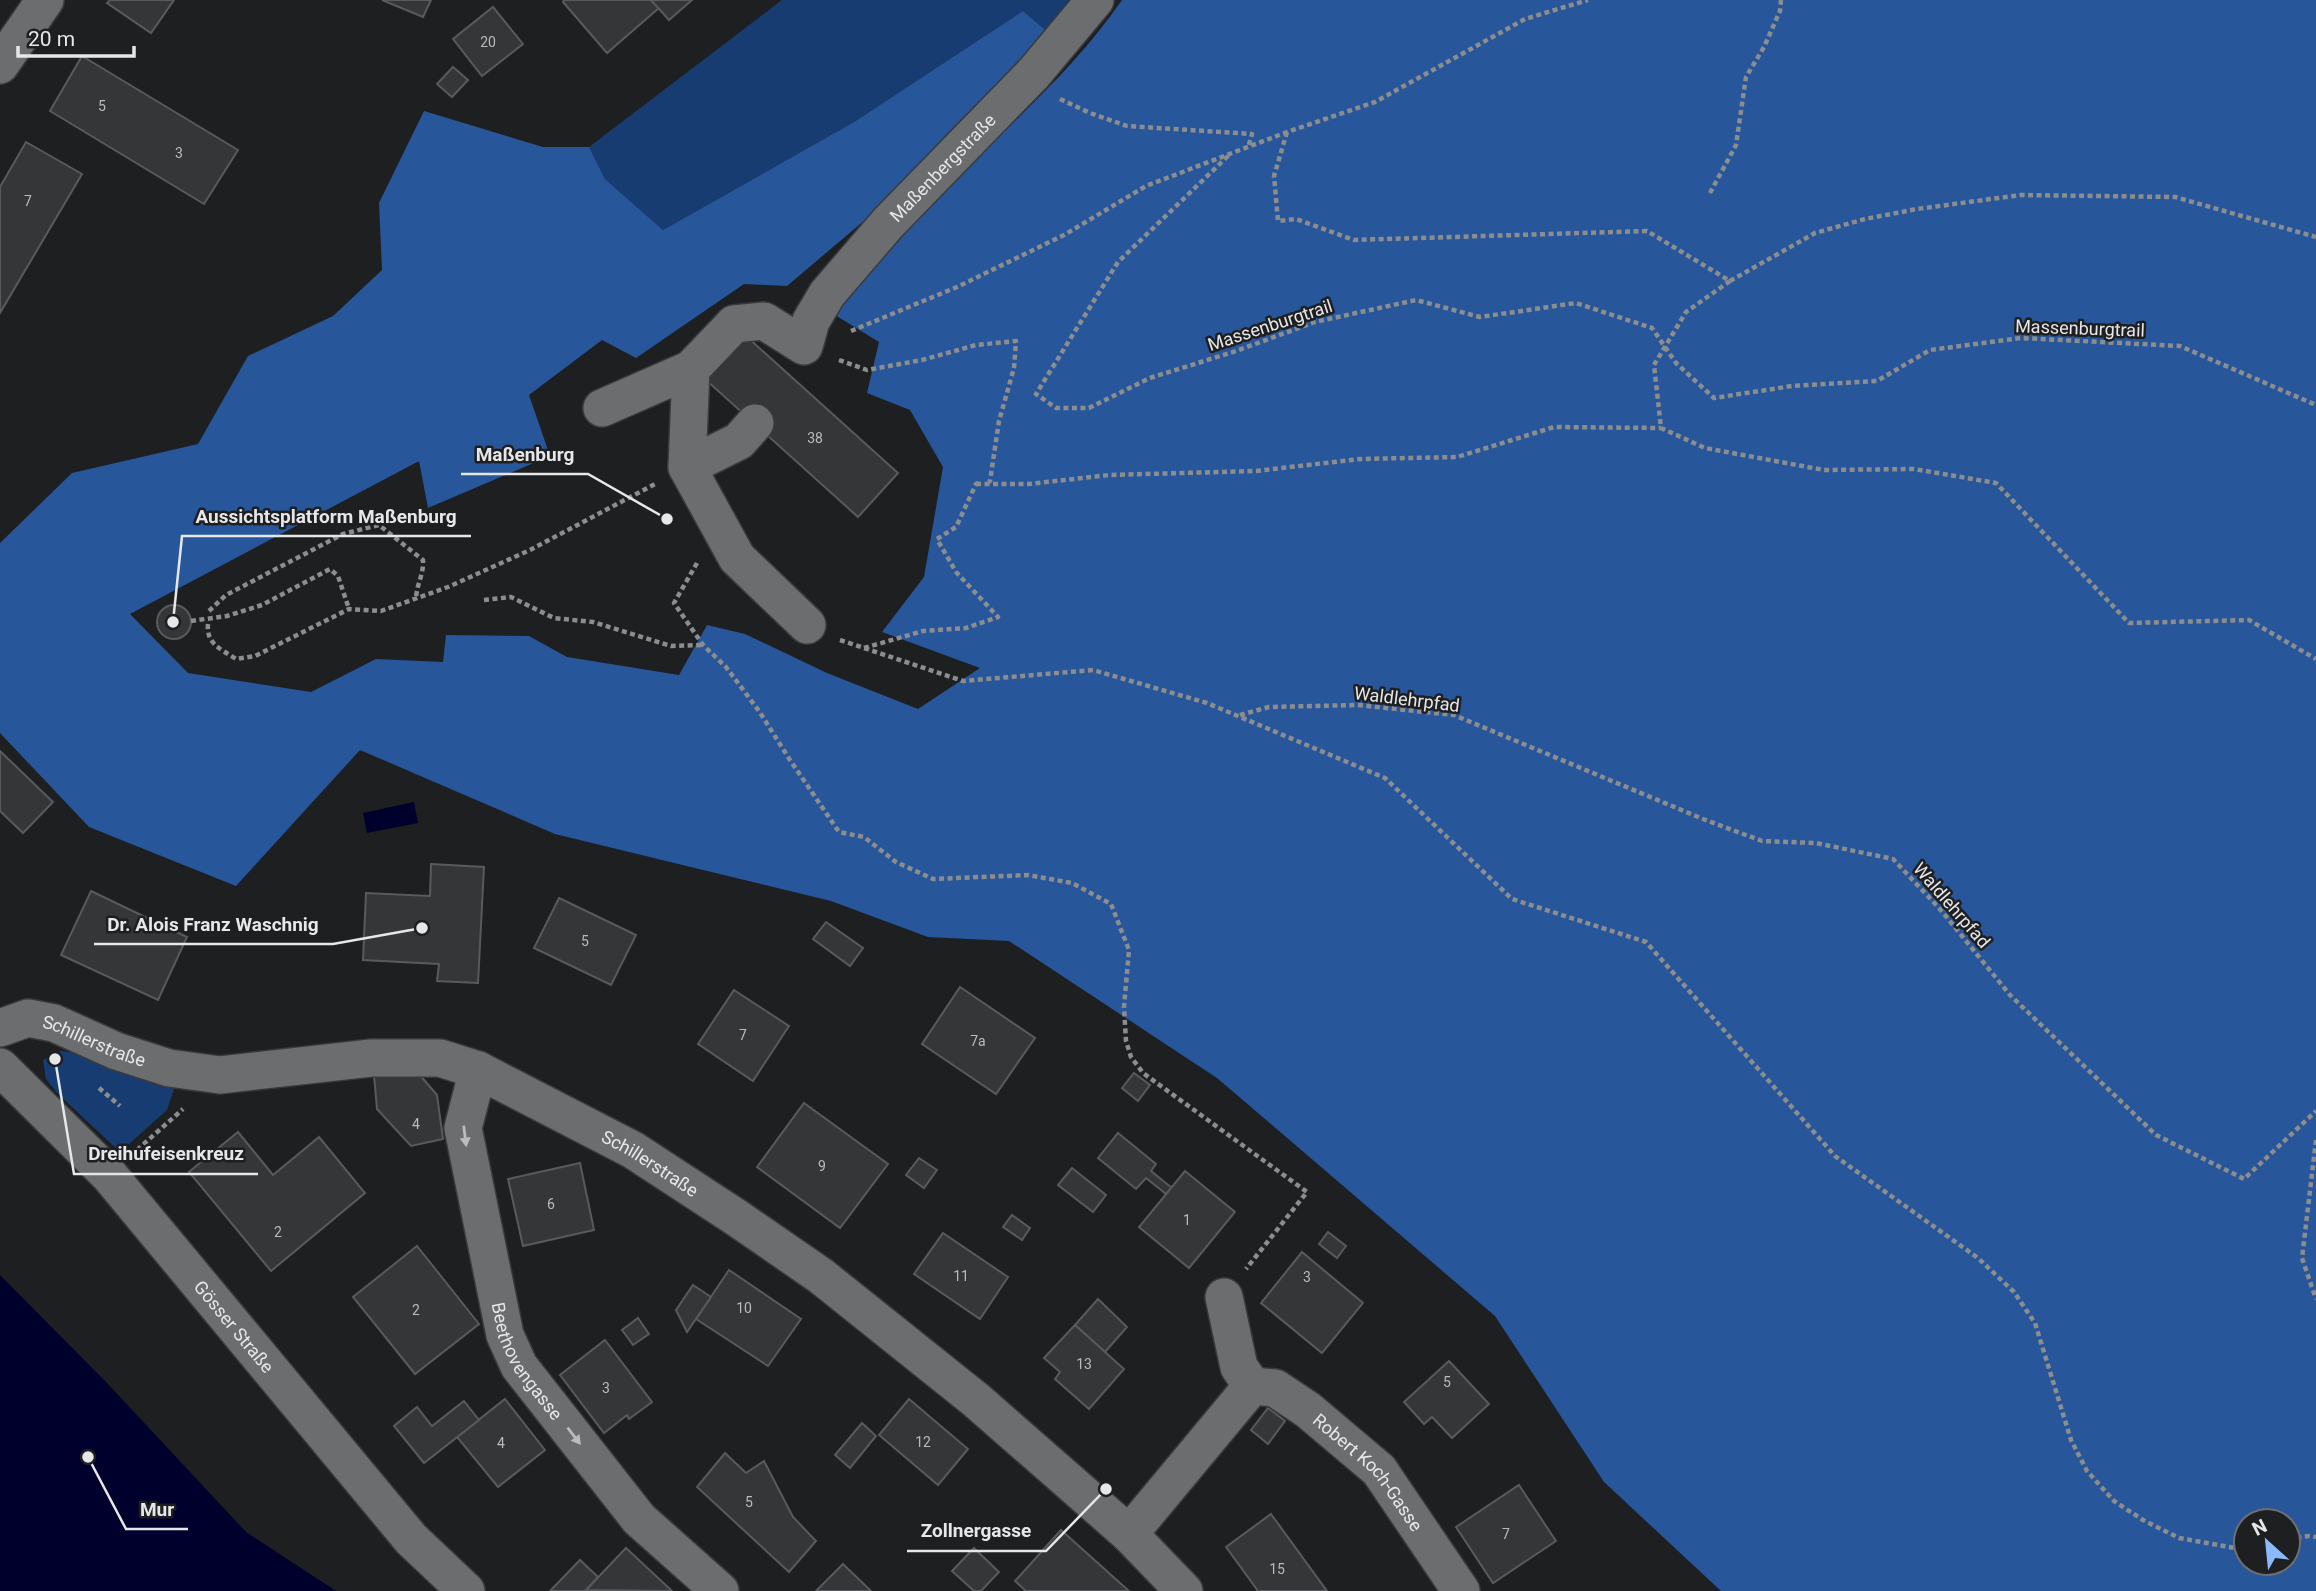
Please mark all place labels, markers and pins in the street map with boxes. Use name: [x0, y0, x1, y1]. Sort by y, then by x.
callout: Maßenburg: [461, 434, 588, 474]
callout: Aussichtsplatform Maßenburg: [182, 496, 471, 536]
callout: Dr. Alois Franz Waschnig: [94, 904, 333, 944]
callout: Dreihufeisenkreuz: [74, 1134, 258, 1174]
callout: Mur: [126, 1489, 188, 1529]
callout: Zollnergasse: [907, 1511, 1046, 1551]

